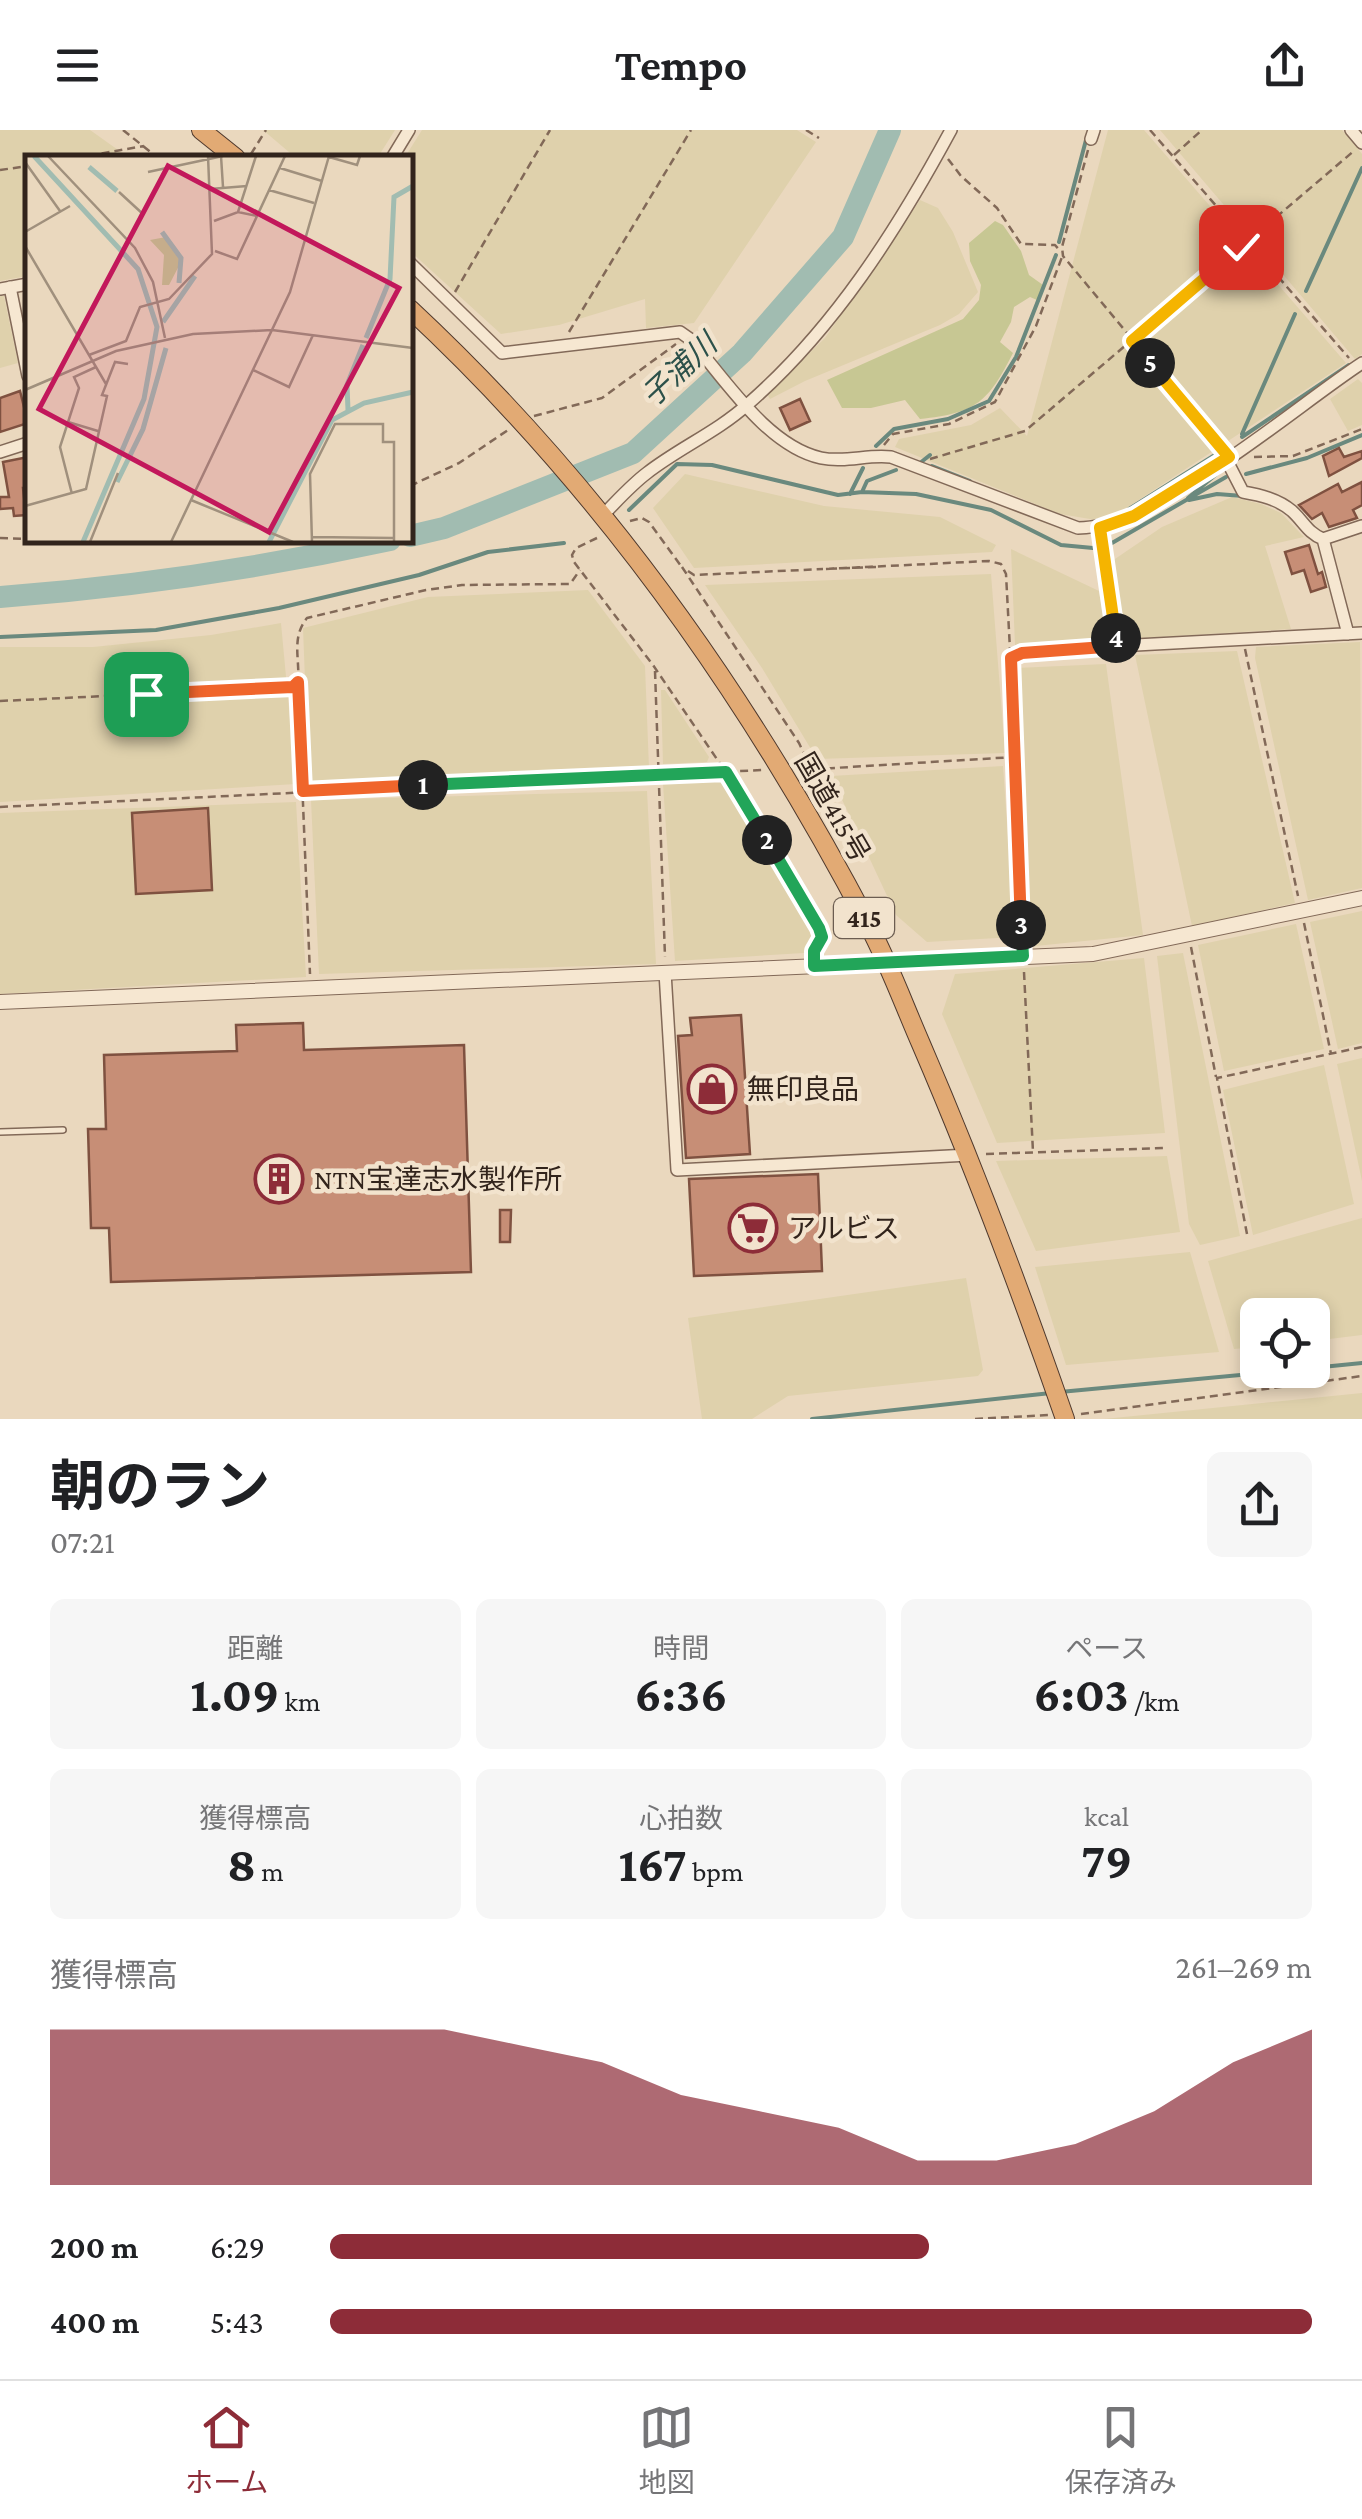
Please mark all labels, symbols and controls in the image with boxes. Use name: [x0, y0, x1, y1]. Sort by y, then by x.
icon: menu: [50, 38, 105, 93]
icon: share: [1257, 38, 1312, 93]
text: Tempo: [615, 40, 747, 90]
inset map: [25, 155, 412, 542]
pin: [1199, 205, 1284, 290]
icon: check: [1214, 220, 1269, 275]
water label: 子浦川: [634, 325, 725, 412]
pin: 5: [1125, 338, 1175, 388]
text: 5: [1143, 347, 1157, 378]
pin: 4: [1091, 613, 1141, 663]
text: 4: [1108, 622, 1124, 653]
pin: [104, 652, 189, 737]
icon: arrive: [119, 667, 174, 722]
street label: 国道415号: [789, 747, 876, 867]
pin: 1: [398, 760, 448, 810]
text: 1: [418, 769, 428, 800]
pin: 2: [742, 815, 792, 865]
text: 2: [760, 824, 774, 855]
road number: 415: [834, 898, 894, 938]
pin: 3: [996, 900, 1046, 950]
text: 3: [1014, 909, 1028, 940]
shop icon: 無印良品: [686, 1063, 738, 1115]
place label: 無印良品: [747, 1074, 859, 1105]
building icon: NTN宝達志水製作所: [253, 1153, 305, 1205]
place label: NTN宝達志水製作所: [314, 1164, 562, 1195]
supermarket icon: アルビス: [727, 1202, 779, 1254]
place label: アルビス: [788, 1213, 900, 1244]
map controls: [1240, 1298, 1330, 1388]
button: locate: [1240, 1298, 1330, 1388]
button: share: [1207, 1452, 1312, 1557]
text: 朝のラン: [50, 1456, 270, 1517]
text: 07:21: [50, 1524, 115, 1560]
text: 距離: [227, 1633, 283, 1664]
text: 時間: [653, 1633, 709, 1664]
text: ペース: [1065, 1633, 1148, 1664]
text: 1.09: [190, 1666, 279, 1722]
text: 6:36: [635, 1666, 727, 1722]
text: 6:03: [1033, 1666, 1129, 1722]
text: km: [279, 1686, 320, 1717]
text: /km: [1129, 1686, 1180, 1717]
text: kcal: [1084, 1801, 1129, 1832]
text: 獲得標高: [199, 1803, 311, 1834]
text: 心拍数: [639, 1803, 723, 1834]
text: 79: [1081, 1832, 1132, 1888]
text: 8: [227, 1836, 256, 1892]
text: 167: [618, 1836, 687, 1892]
text: m: [256, 1856, 284, 1887]
text: bpm: [687, 1856, 744, 1887]
text: 261–269 m: [1176, 1949, 1312, 1985]
text: 獲得標高: [50, 1957, 178, 1993]
text: 200 m: [50, 2229, 138, 2265]
text: 6:29: [210, 2229, 265, 2265]
text: 400 m: [50, 2304, 139, 2340]
text: 5:43: [210, 2304, 264, 2340]
tab: ホーム: [185, 2400, 268, 2500]
tab: 地図: [639, 2400, 695, 2500]
tab: 保存済み: [1065, 2400, 1177, 2500]

